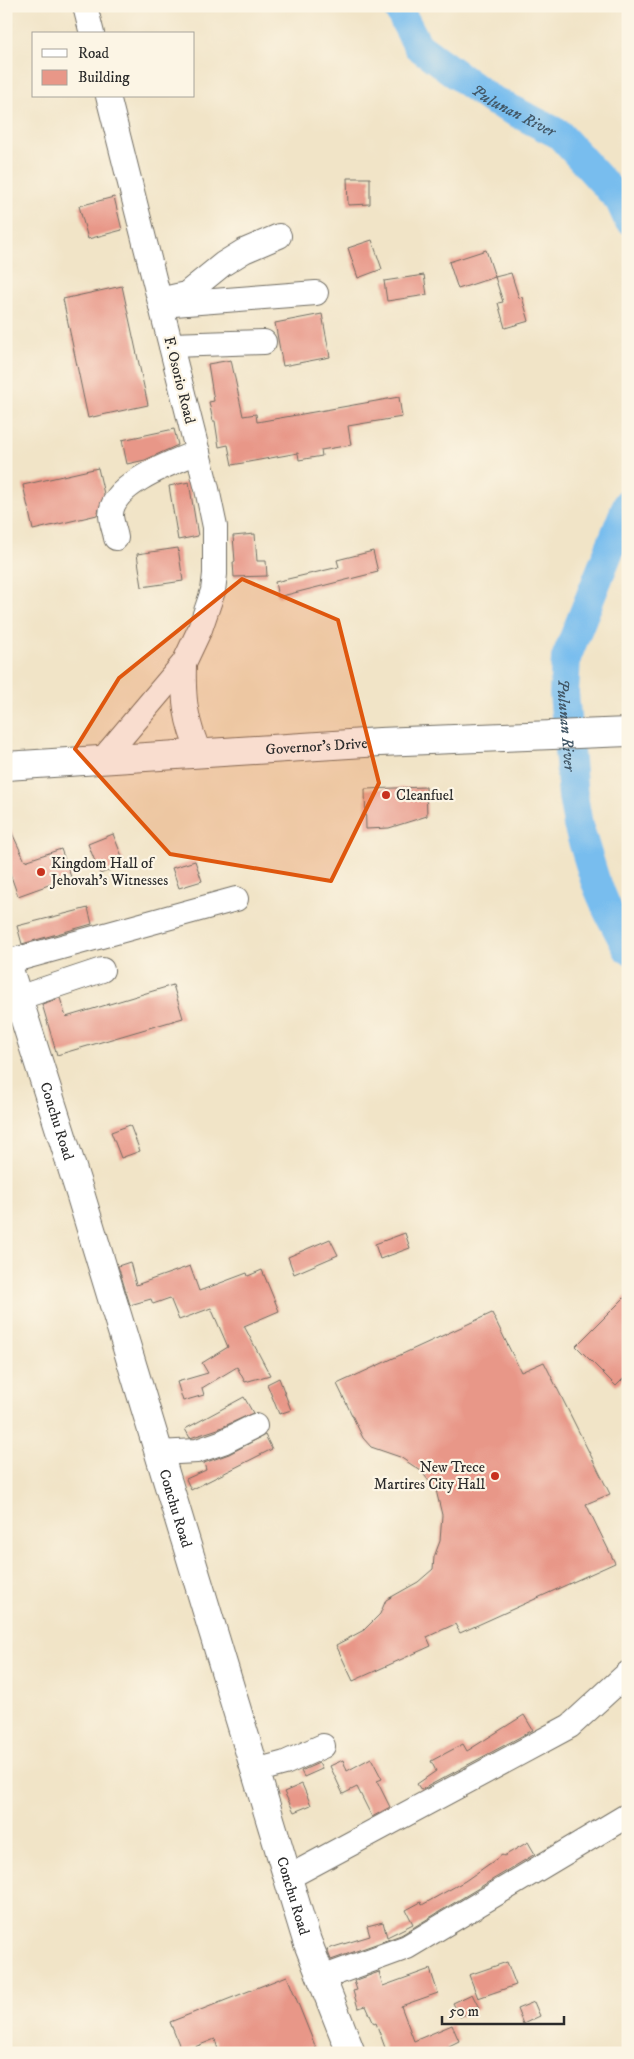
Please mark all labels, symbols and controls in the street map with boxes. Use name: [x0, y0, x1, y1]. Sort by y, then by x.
legend: [32, 32, 195, 98]
text: Road: [78, 44, 110, 63]
text: Building: [78, 68, 130, 87]
water label: Pulunan River: [468, 80, 560, 142]
street label: F. Osorio Road: [160, 335, 200, 426]
water label: Pulunan River: [553, 678, 580, 773]
street label: Governor's Drive: [265, 734, 368, 759]
place label: Cleanfuel: [396, 786, 454, 805]
marker: Cleanfuel: [380, 789, 392, 801]
place label: Kingdom Hall of Jehovah's Witnesses: [49, 854, 168, 890]
marker: Kingdom Hall of Jehovah's Witnesses: [35, 866, 47, 878]
street label: Conchu Road: [35, 1080, 78, 1163]
place label: New Trece Martires City Hall: [374, 1458, 485, 1494]
street label: Conchu Road: [154, 1467, 196, 1550]
marker: New Trece Martires City Hall: [489, 1470, 501, 1482]
street label: Conchu Road: [272, 1855, 314, 1938]
scale bar: [442, 1994, 564, 2026]
text: 50 m: [449, 2002, 479, 2021]

